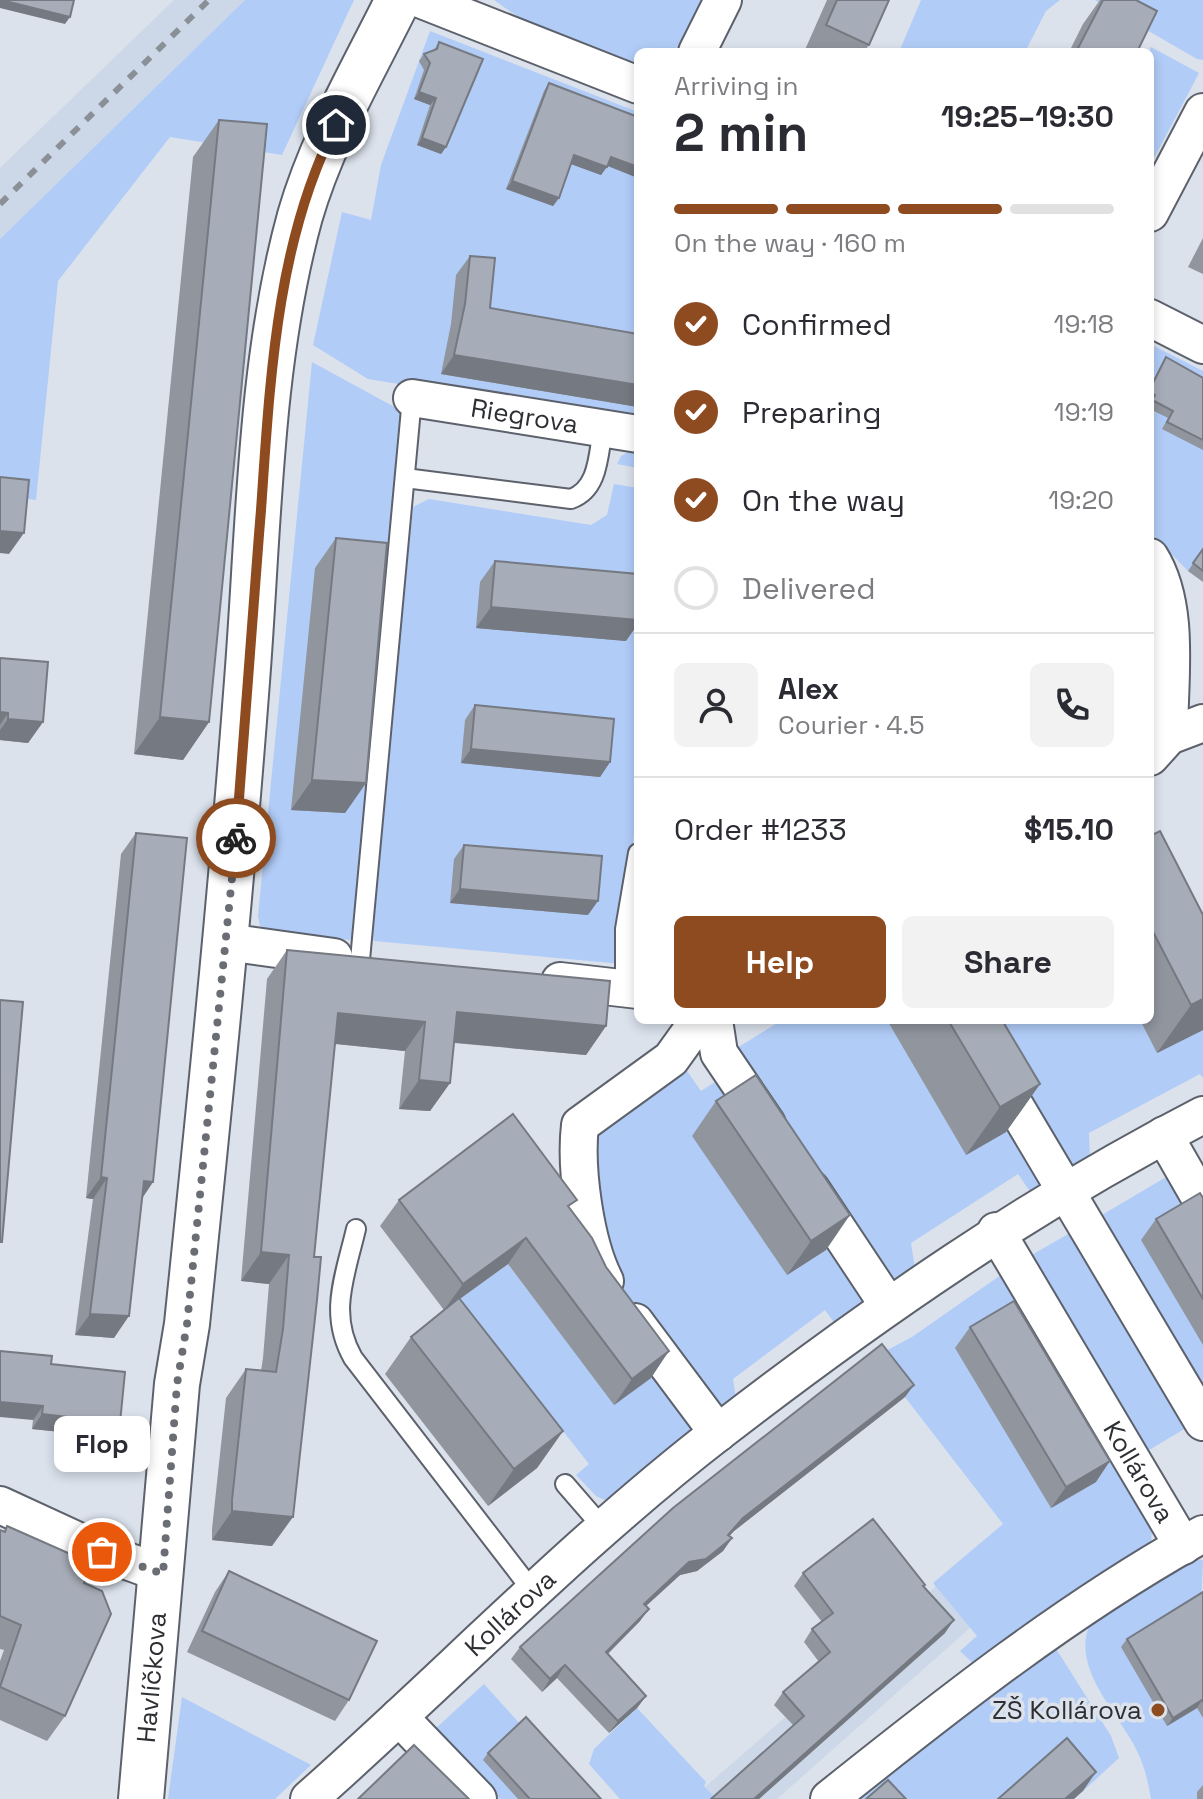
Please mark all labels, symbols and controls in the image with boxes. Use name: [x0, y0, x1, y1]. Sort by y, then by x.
text: Arriving in: [674, 69, 798, 103]
pin: [302, 91, 370, 159]
text: 19:25–19:30: [941, 97, 1114, 136]
text: 2 min: [674, 100, 808, 166]
icon: home: [314, 103, 358, 147]
text: On the way · 160 m: [674, 226, 906, 260]
icon: check: [674, 302, 718, 346]
text: Confirmed: [742, 305, 892, 344]
text: 19:18: [1054, 307, 1114, 341]
icon: check: [674, 390, 718, 434]
street label: Riegrova: [468, 391, 581, 441]
text: Preparing: [742, 393, 881, 432]
text: 19:19: [1054, 395, 1114, 429]
icon: check: [674, 478, 718, 522]
text: On the way: [742, 481, 905, 520]
text: 19:20: [1048, 483, 1114, 517]
text: Delivered: [742, 569, 876, 608]
button: person: [674, 663, 758, 747]
button: phone: [1030, 663, 1114, 747]
text: Alex: [778, 669, 839, 708]
text: Courier · 4.5: [778, 708, 925, 742]
courier: [196, 798, 276, 878]
text: Order #1233: [674, 810, 847, 849]
text: $15.10: [1024, 810, 1114, 849]
icon: bike: [214, 816, 258, 860]
button: Help: [674, 916, 886, 1008]
button: Share: [902, 916, 1114, 1008]
street label: Kollárova: [1096, 1415, 1182, 1529]
callout: Flop: [54, 1416, 150, 1472]
text: Flop: [75, 1427, 129, 1461]
pin: [68, 1518, 136, 1586]
icon: bag: [80, 1530, 124, 1574]
street label: Kollárova: [457, 1562, 563, 1664]
street label: Havlíčkova: [129, 1611, 174, 1744]
place label: ZŠ Kollárova: [992, 1693, 1142, 1727]
marker: ZŠ Kollárova: [1149, 1701, 1167, 1719]

